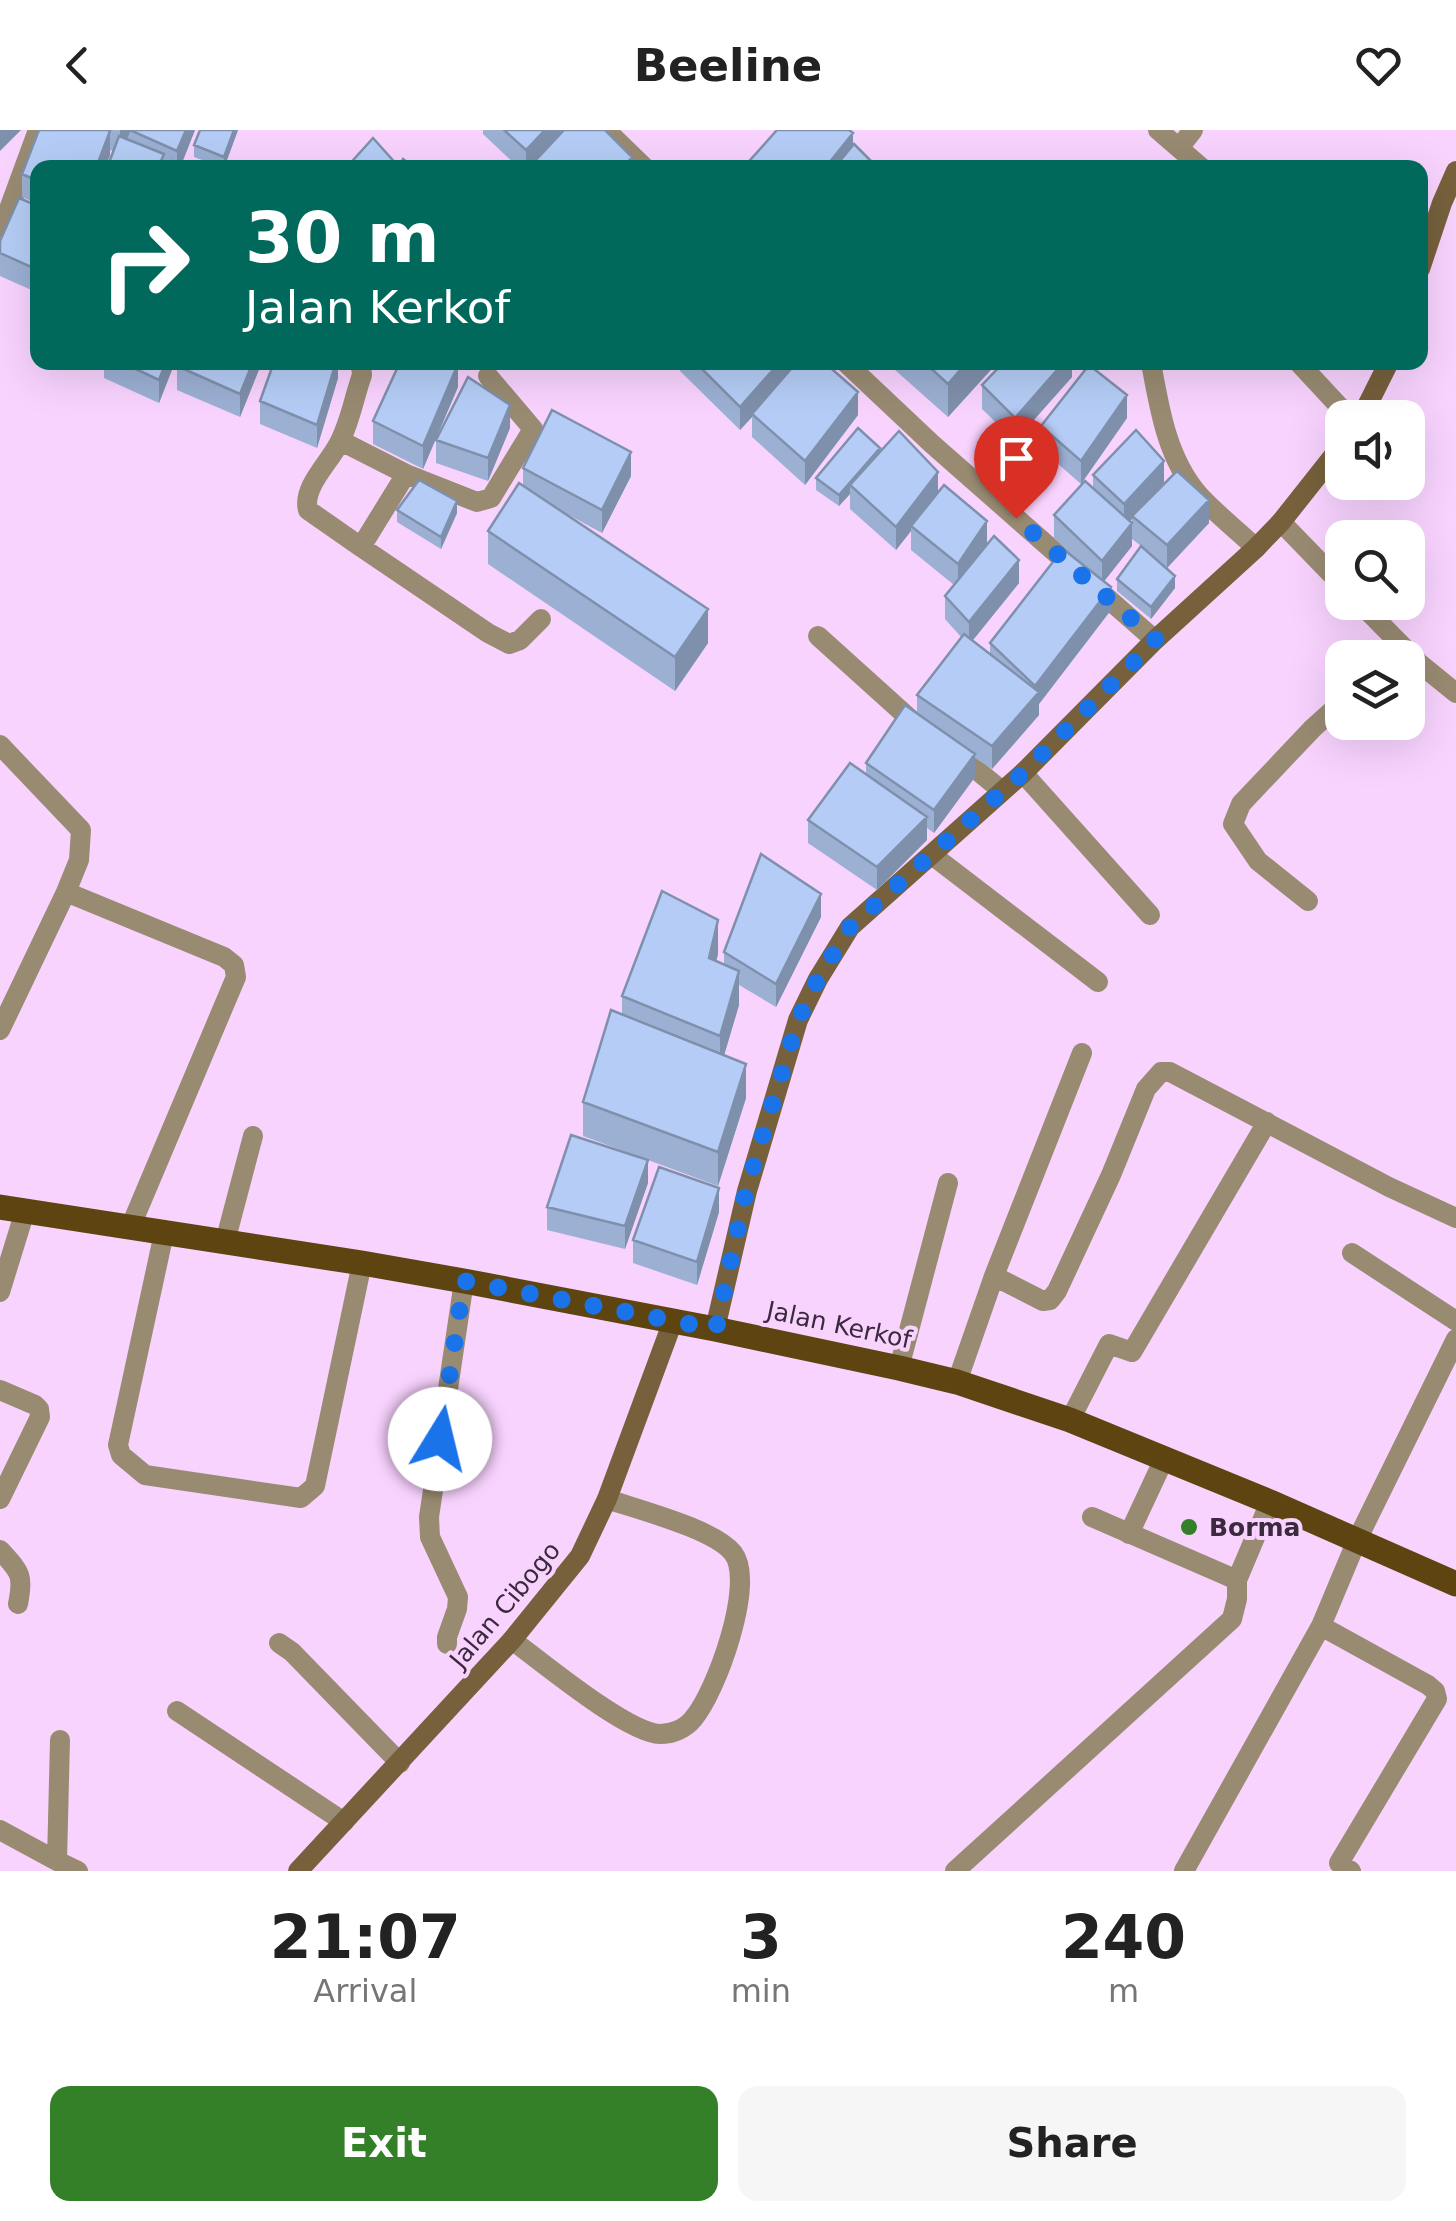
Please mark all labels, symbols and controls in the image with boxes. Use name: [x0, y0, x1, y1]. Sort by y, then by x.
icon: back: [50, 38, 105, 93]
icon: heart: [1351, 38, 1406, 93]
text: Beeline: [634, 39, 822, 92]
text: 30 m: [245, 197, 440, 279]
icon: right: [80, 200, 210, 330]
text: Jalan Kerkof: [245, 281, 510, 334]
map controls: [1325, 400, 1425, 740]
button: sound: [1325, 400, 1425, 500]
pin: [974, 416, 1059, 519]
icon: arrive: [989, 431, 1044, 486]
button: search: [1325, 520, 1425, 620]
button: layers: [1325, 640, 1425, 740]
street label: Jalan Kerkof: [762, 1295, 915, 1355]
position arrow: [388, 1387, 492, 1491]
place label: Borma: [1209, 1513, 1300, 1542]
marker: Borma: [1178, 1516, 1200, 1538]
street label: Jalan Cibogo: [443, 1536, 566, 1675]
text: 21:07: [270, 1902, 461, 1972]
text: 3: [740, 1902, 782, 1972]
text: 240: [1061, 1902, 1186, 1972]
text: Arrival: [313, 1972, 417, 2010]
text: min: [731, 1972, 791, 2010]
text: m: [1108, 1972, 1139, 2010]
button: Exit: [50, 2086, 718, 2201]
button: Share: [738, 2086, 1406, 2201]

